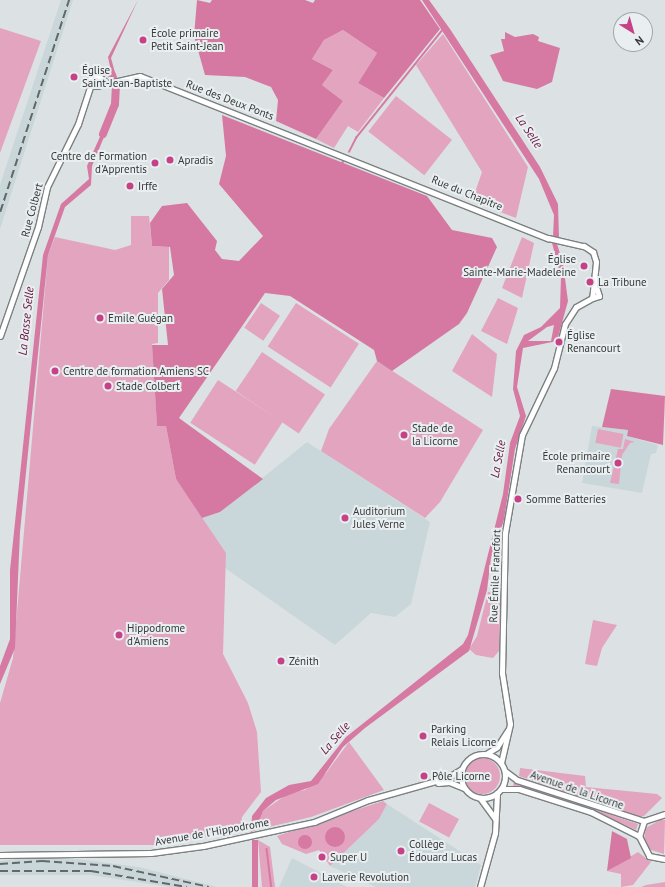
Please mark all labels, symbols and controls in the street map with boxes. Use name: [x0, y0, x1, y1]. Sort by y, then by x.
north arrow: [613, 12, 653, 52]
place label: École primaire Petit Saint-Jean: [151, 27, 224, 53]
text: N: [633, 33, 647, 49]
marker: École primaire Petit Saint-Jean: [138, 35, 148, 45]
place label: Église Saint-Jean-Baptiste: [82, 64, 172, 90]
marker: Église Saint-Jean-Baptiste: [69, 72, 79, 82]
street label: Rue des Deux Ponts: [184, 77, 276, 123]
water label: La Selle: [512, 111, 546, 151]
place label: Centre de Formation d'Apprentis: [51, 150, 147, 176]
place label: Apradis: [178, 153, 213, 167]
marker: Apradis: [165, 155, 175, 165]
marker: Centre de Formation d'Apprentis: [150, 158, 160, 168]
street label: Rue du Chapitre: [430, 173, 504, 213]
place label: Irffe: [138, 179, 157, 193]
marker: Irffe: [125, 181, 135, 191]
street label: Rue Colbert: [18, 182, 46, 238]
place label: Église Sainte-Marie-Madeleine: [463, 253, 576, 279]
marker: Église Sainte-Marie-Madeleine: [579, 261, 589, 271]
place label: La Tribune: [598, 275, 647, 289]
marker: La Tribune: [585, 277, 595, 287]
water label: La Basse Selle: [15, 286, 37, 356]
place label: Emile Guégan: [108, 311, 173, 325]
marker: Emile Guégan: [95, 313, 105, 323]
place label: Église Renancourt: [567, 329, 620, 355]
marker: Église Renancourt: [554, 337, 564, 347]
place label: Centre de formation Amiens SC: [63, 364, 209, 378]
marker: Centre de formation Amiens SC: [50, 366, 60, 376]
place label: Stade Colbert: [116, 379, 180, 393]
marker: Stade Colbert: [103, 381, 113, 391]
place label: Stade de la Licorne: [412, 422, 458, 448]
marker: Stade de la Licorne: [399, 430, 409, 440]
water label: La Selle: [487, 439, 509, 479]
place label: École primaire Renancourt: [542, 450, 610, 476]
marker: École primaire Renancourt: [613, 458, 623, 468]
place label: Somme Batteries: [526, 492, 606, 506]
marker: Somme Batteries: [513, 494, 523, 504]
place label: Auditorium Jules Verne: [353, 505, 405, 531]
marker: Auditorium Jules Verne: [340, 513, 350, 523]
street label: Rue Émile Francfort: [487, 529, 503, 623]
place label: Hippodrome d'Amiens: [127, 622, 185, 648]
marker: Hippodrome d'Amiens: [114, 630, 124, 640]
place label: Zénith: [289, 654, 319, 668]
marker: Zénith: [276, 656, 286, 666]
water label: La Selle: [317, 719, 353, 757]
place label: Parking Relais Licorne: [431, 723, 496, 749]
marker: Parking Relais Licorne: [418, 731, 428, 741]
street label: Avenue de la Licorne: [529, 768, 625, 812]
place label: Pôle Licorne: [432, 769, 490, 783]
marker: Pôle Licorne: [419, 771, 429, 781]
street label: Avenue de l'Hippodrome: [154, 815, 270, 849]
place label: Collège Édouard Lucas: [409, 838, 477, 864]
marker: Collège Édouard Lucas: [396, 846, 406, 856]
place label: Super U: [330, 850, 367, 864]
marker: Super U: [317, 852, 327, 862]
place label: Laverie Revolution: [322, 870, 409, 884]
marker: Laverie Revolution: [309, 872, 319, 882]

